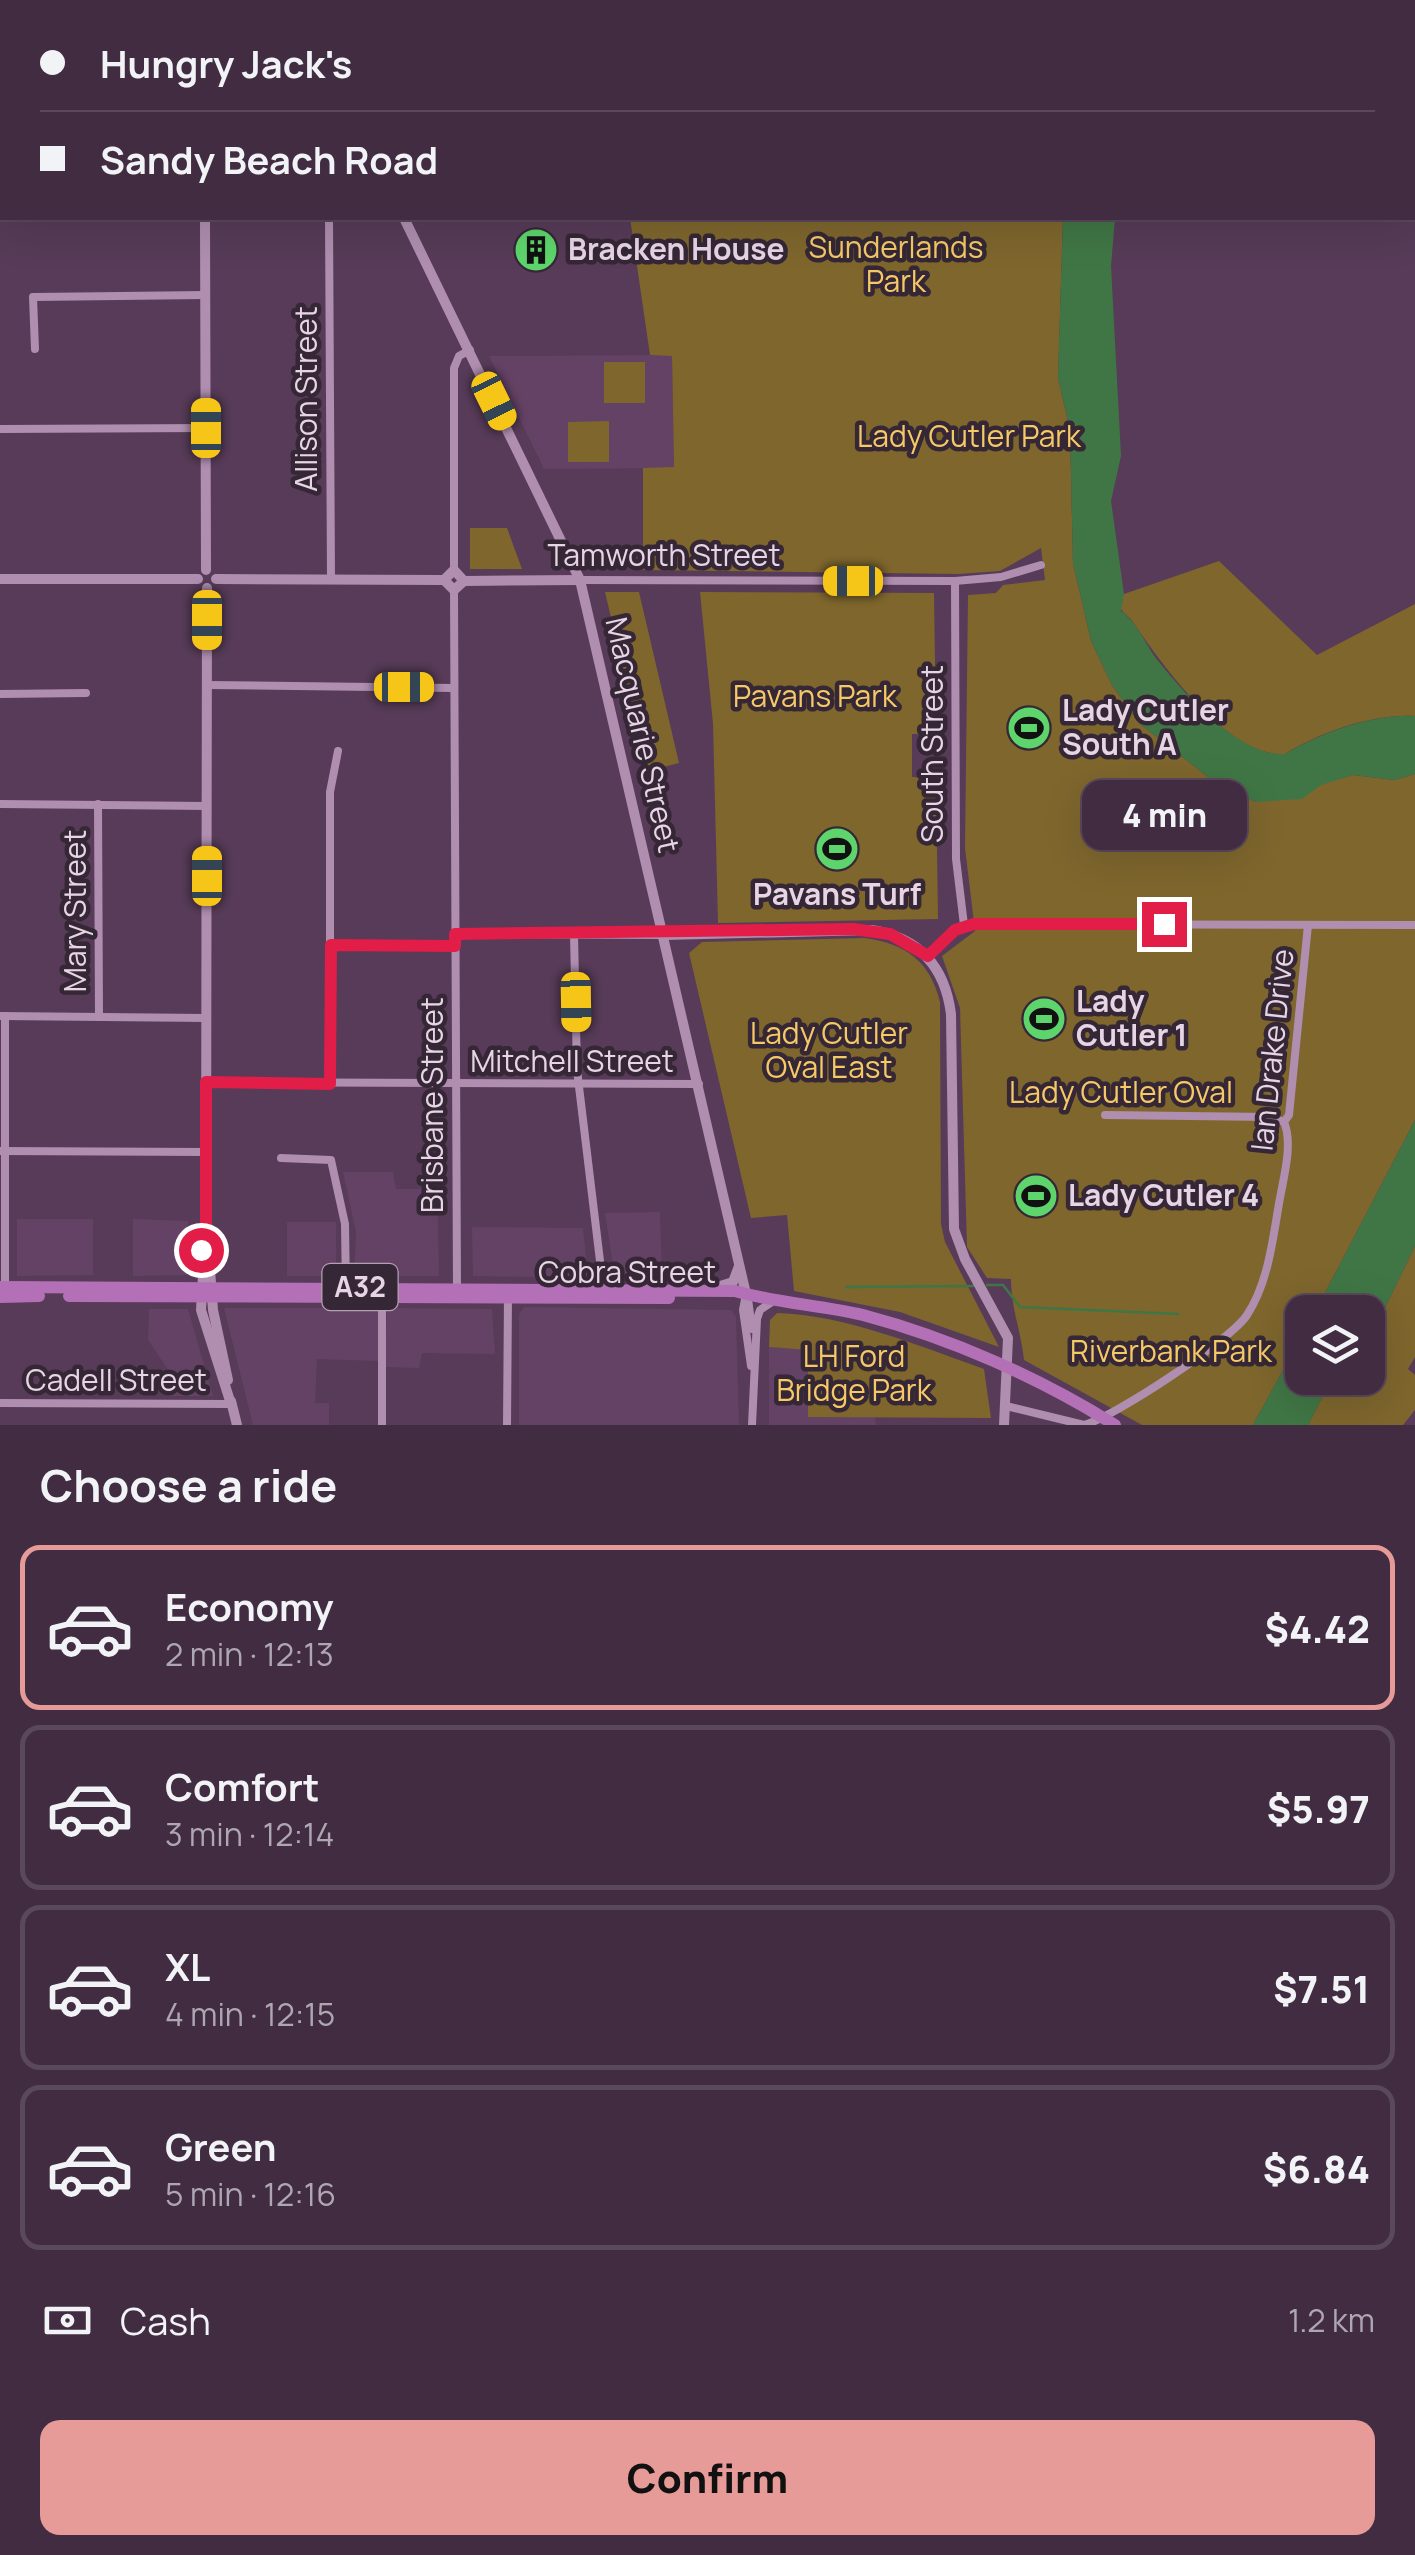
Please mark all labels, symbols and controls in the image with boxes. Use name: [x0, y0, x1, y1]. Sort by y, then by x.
text: Hungry Jack's: [100, 37, 352, 89]
text: Sandy Beach Road: [100, 133, 438, 185]
park label: Sunderlands Park: [808, 226, 984, 301]
building icon: Bracken House: [513, 227, 559, 273]
place label: Bracken House: [568, 228, 785, 269]
street label: Allison Street: [285, 306, 326, 492]
car: [467, 367, 521, 435]
car: [191, 398, 221, 458]
park label: Lady Cutler Park: [857, 415, 1082, 456]
street label: Tamworth Street: [548, 534, 780, 575]
car: [823, 566, 883, 596]
car: [192, 590, 222, 650]
street label: Macquarie Street: [596, 613, 690, 856]
street label: South Street: [911, 665, 952, 843]
car: [374, 672, 434, 702]
park label: Pavans Park: [733, 675, 898, 716]
place label: Lady Cutler South A: [1062, 689, 1229, 764]
sports icon: Lady Cutler South A: [1006, 705, 1052, 751]
callout: 4 min: [1082, 779, 1246, 849]
text: 4 min: [1122, 793, 1207, 837]
sports icon: Pavans Turf: [814, 826, 860, 872]
street label: Mary Street: [54, 830, 95, 992]
car: [192, 846, 222, 906]
place label: Pavans Turf: [753, 873, 922, 914]
route end: [1142, 902, 1187, 947]
street label: Ian Drake Drive: [1241, 947, 1302, 1153]
car: [560, 972, 592, 1032]
place label: Lady Cutler 1: [1076, 980, 1188, 1055]
sports icon: Lady Cutler 1: [1021, 996, 1067, 1042]
street label: Brisbane Street: [411, 997, 452, 1213]
park label: Lady Cutler Oval East: [750, 1012, 908, 1087]
street label: Mitchell Street: [470, 1040, 674, 1081]
park label: Lady Cutler Oval: [1009, 1071, 1233, 1112]
sports icon: Lady Cutler 4: [1013, 1173, 1059, 1219]
place label: Lady Cutler 4: [1068, 1174, 1259, 1215]
route start: [179, 1228, 224, 1273]
street label: Cobra Street: [538, 1251, 716, 1292]
road number: A32: [322, 1264, 398, 1310]
map controls: [1285, 1295, 1385, 1395]
button: layers: [1285, 1295, 1385, 1395]
park label: Riverbank Park: [1070, 1330, 1273, 1371]
park label: LH Ford Bridge Park: [776, 1335, 933, 1410]
street label: Cadell Street: [25, 1359, 207, 1400]
text: Choose a ride: [40, 1454, 337, 1516]
text: Economy: [165, 1580, 334, 1632]
icon: car: [45, 1583, 135, 1673]
text: $4.42: [1265, 1602, 1370, 1654]
text: 2 min · 12:13: [165, 1632, 334, 1676]
text: Comfort: [165, 1760, 319, 1812]
icon: car: [45, 1763, 135, 1853]
text: $5.97: [1267, 1782, 1370, 1834]
text: 3 min · 12:14: [165, 1812, 334, 1856]
text: XL: [165, 1940, 210, 1992]
icon: car: [45, 1943, 135, 2033]
text: $7.51: [1273, 1962, 1370, 2014]
text: 4 min · 12:15: [165, 1992, 335, 2036]
text: Green: [165, 2120, 277, 2172]
icon: car: [45, 2123, 135, 2213]
text: $6.84: [1263, 2142, 1370, 2194]
text: 5 min · 12:16: [165, 2172, 336, 2216]
icon: cash: [40, 2293, 95, 2348]
text: Cash: [120, 2294, 211, 2346]
text: 1.2 km: [1288, 2298, 1375, 2342]
button: Confirm: [40, 2420, 1375, 2535]

